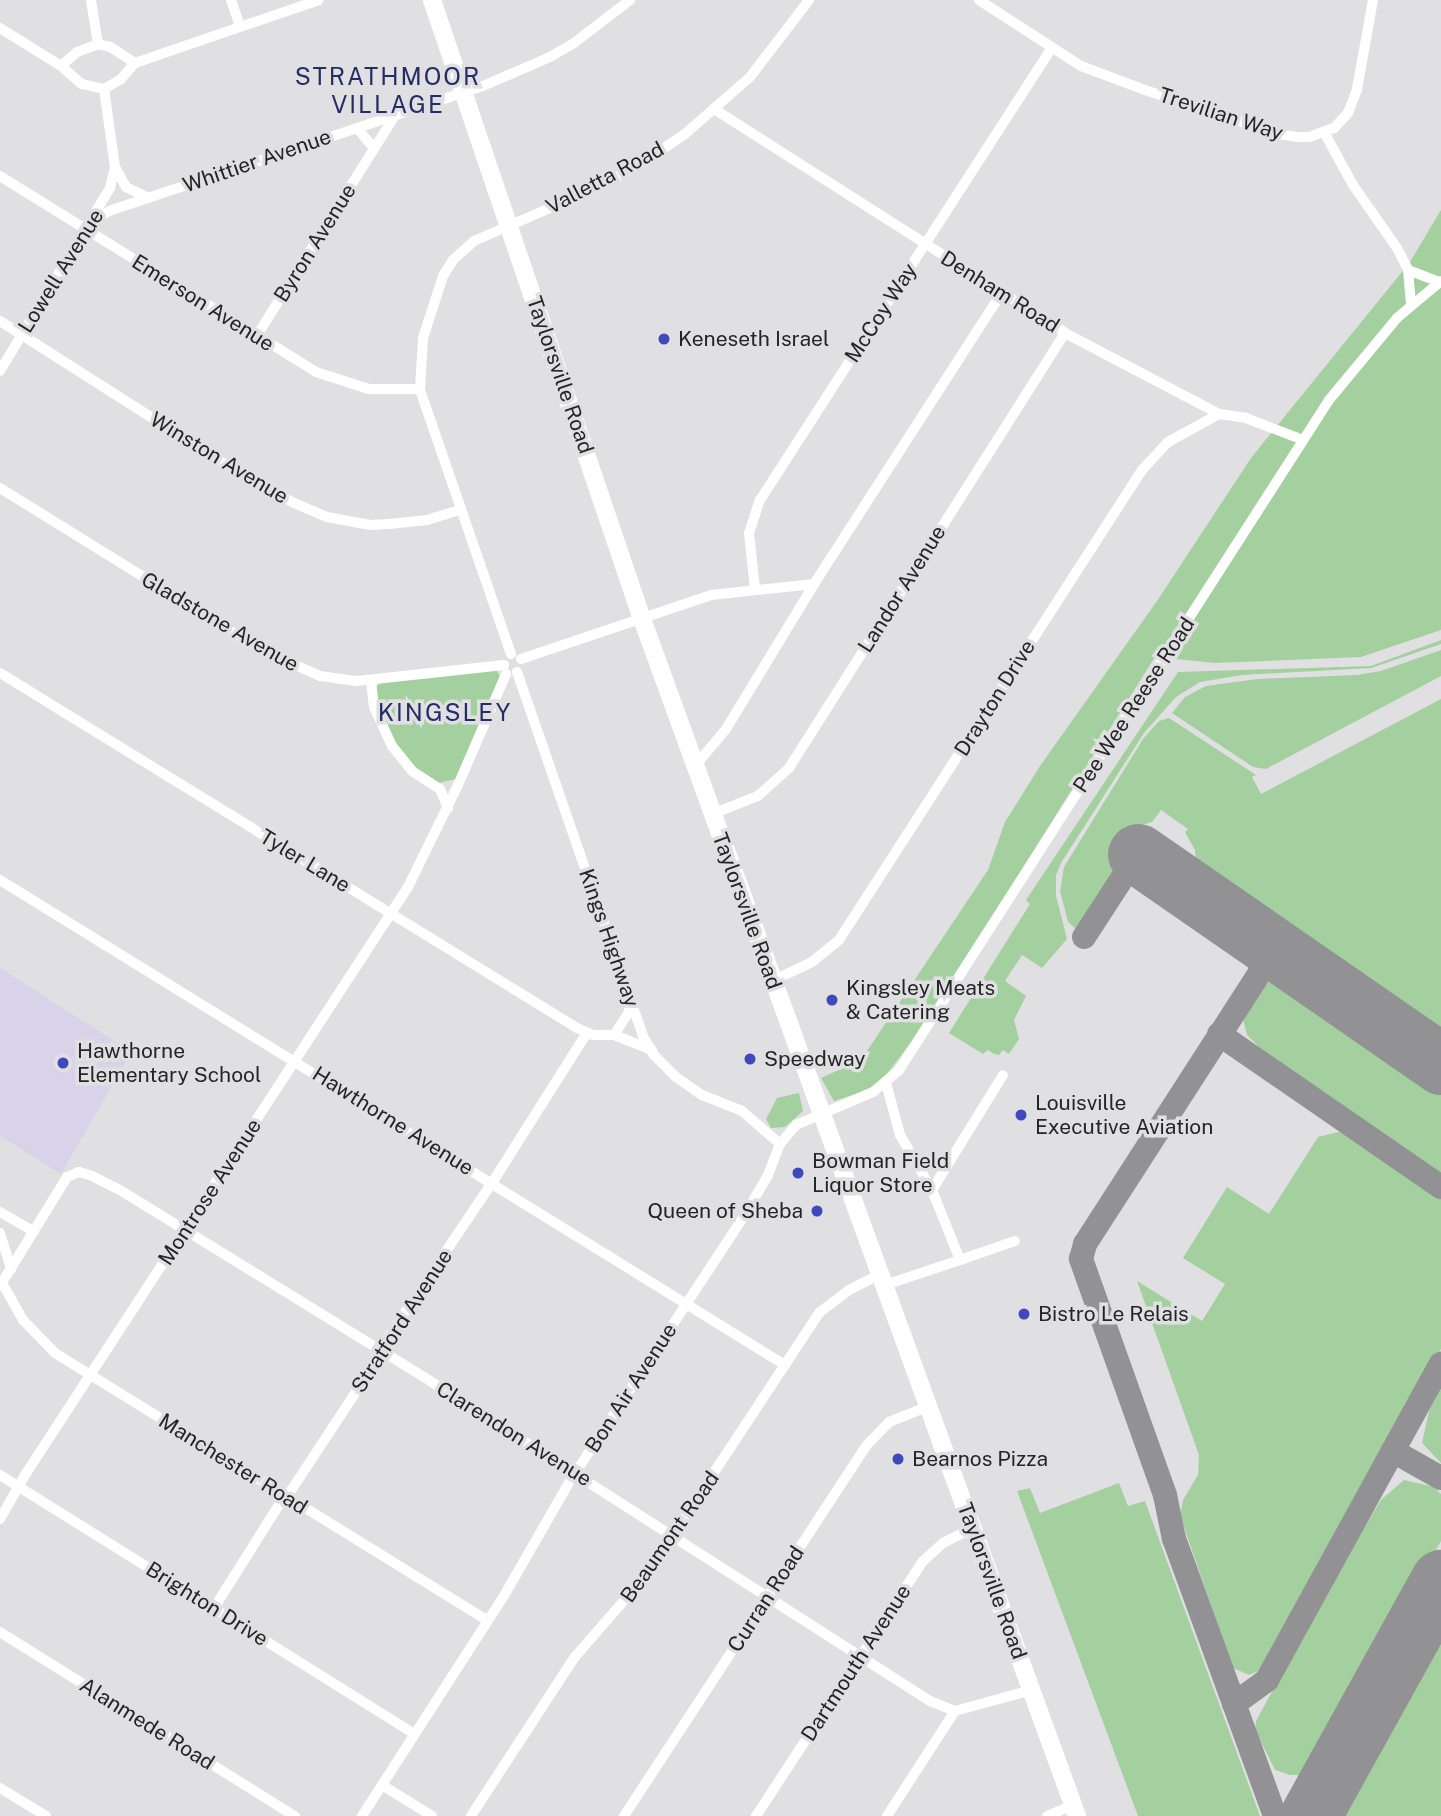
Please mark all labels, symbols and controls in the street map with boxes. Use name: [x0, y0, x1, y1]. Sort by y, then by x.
district label: STRATHMOOR VILLAGE: [296, 63, 480, 119]
street label: Trevilian Way: [1156, 82, 1286, 146]
street label: Whittier Avenue: [180, 124, 334, 198]
street label: Valletta Road: [542, 136, 668, 220]
street label: Byron Avenue: [269, 179, 361, 307]
street label: Lowell Avenue: [13, 204, 109, 338]
street label: Denham Road: [936, 245, 1064, 339]
street label: Emerson Avenue: [127, 249, 279, 357]
street label: McCoy Way: [839, 258, 923, 368]
street label: Taylorsville Road: [521, 293, 599, 457]
place label: Keneseth Israel: [678, 326, 829, 352]
marker: Keneseth Israel: [656, 331, 672, 347]
street label: Winston Avenue: [145, 407, 293, 509]
street label: Landor Avenue: [853, 521, 951, 657]
street label: Gladstone Avenue: [137, 567, 303, 677]
street label: Pee Wee Reese Road: [1068, 612, 1200, 798]
street label: Drayton Drive: [949, 635, 1041, 761]
district label: KINGSLEY: [379, 699, 511, 727]
street label: Tyler Lane: [255, 824, 355, 898]
street label: Taylorsville Road: [707, 829, 787, 993]
street label: Kings Highway: [573, 865, 645, 1011]
place label: Kingsley Meats & Catering: [846, 975, 995, 1025]
marker: Kingsley Meats & Catering: [824, 992, 840, 1008]
place label: Hawthorne Elementary School: [77, 1038, 261, 1088]
place label: Speedway: [764, 1046, 866, 1072]
marker: Speedway: [742, 1051, 758, 1067]
marker: Hawthorne Elementary School: [55, 1055, 71, 1071]
street label: Hawthorne Avenue: [308, 1061, 478, 1181]
place label: Louisville Executive Aviation: [1035, 1090, 1213, 1140]
marker: Louisville Executive Aviation: [1013, 1107, 1029, 1123]
street label: Montrose Avenue: [153, 1114, 267, 1270]
place label: Bowman Field Liquor Store: [812, 1148, 949, 1198]
marker: Bowman Field Liquor Store: [790, 1165, 806, 1181]
place label: Queen of Sheba: [647, 1198, 803, 1224]
marker: Queen of Sheba: [809, 1203, 825, 1219]
street label: Stratford Avenue: [346, 1245, 458, 1397]
place label: Bistro Le Relais: [1038, 1301, 1189, 1327]
marker: Bistro Le Relais: [1016, 1306, 1032, 1322]
street label: Bon Air Avenue: [580, 1319, 682, 1457]
street label: Clarendon Avenue: [432, 1376, 596, 1492]
street label: Manchester Road: [154, 1408, 312, 1520]
place label: Bearnos Pizza: [912, 1446, 1048, 1472]
marker: Bearnos Pizza: [890, 1451, 906, 1467]
street label: Beaumont Road: [615, 1466, 725, 1608]
street label: Taylorsville Road: [952, 1499, 1032, 1663]
street label: Curran Road: [722, 1541, 810, 1657]
street label: Brighton Drive: [141, 1556, 273, 1652]
street label: Dartmouth Avenue: [796, 1580, 916, 1746]
street label: Alanmede Road: [75, 1672, 219, 1776]

